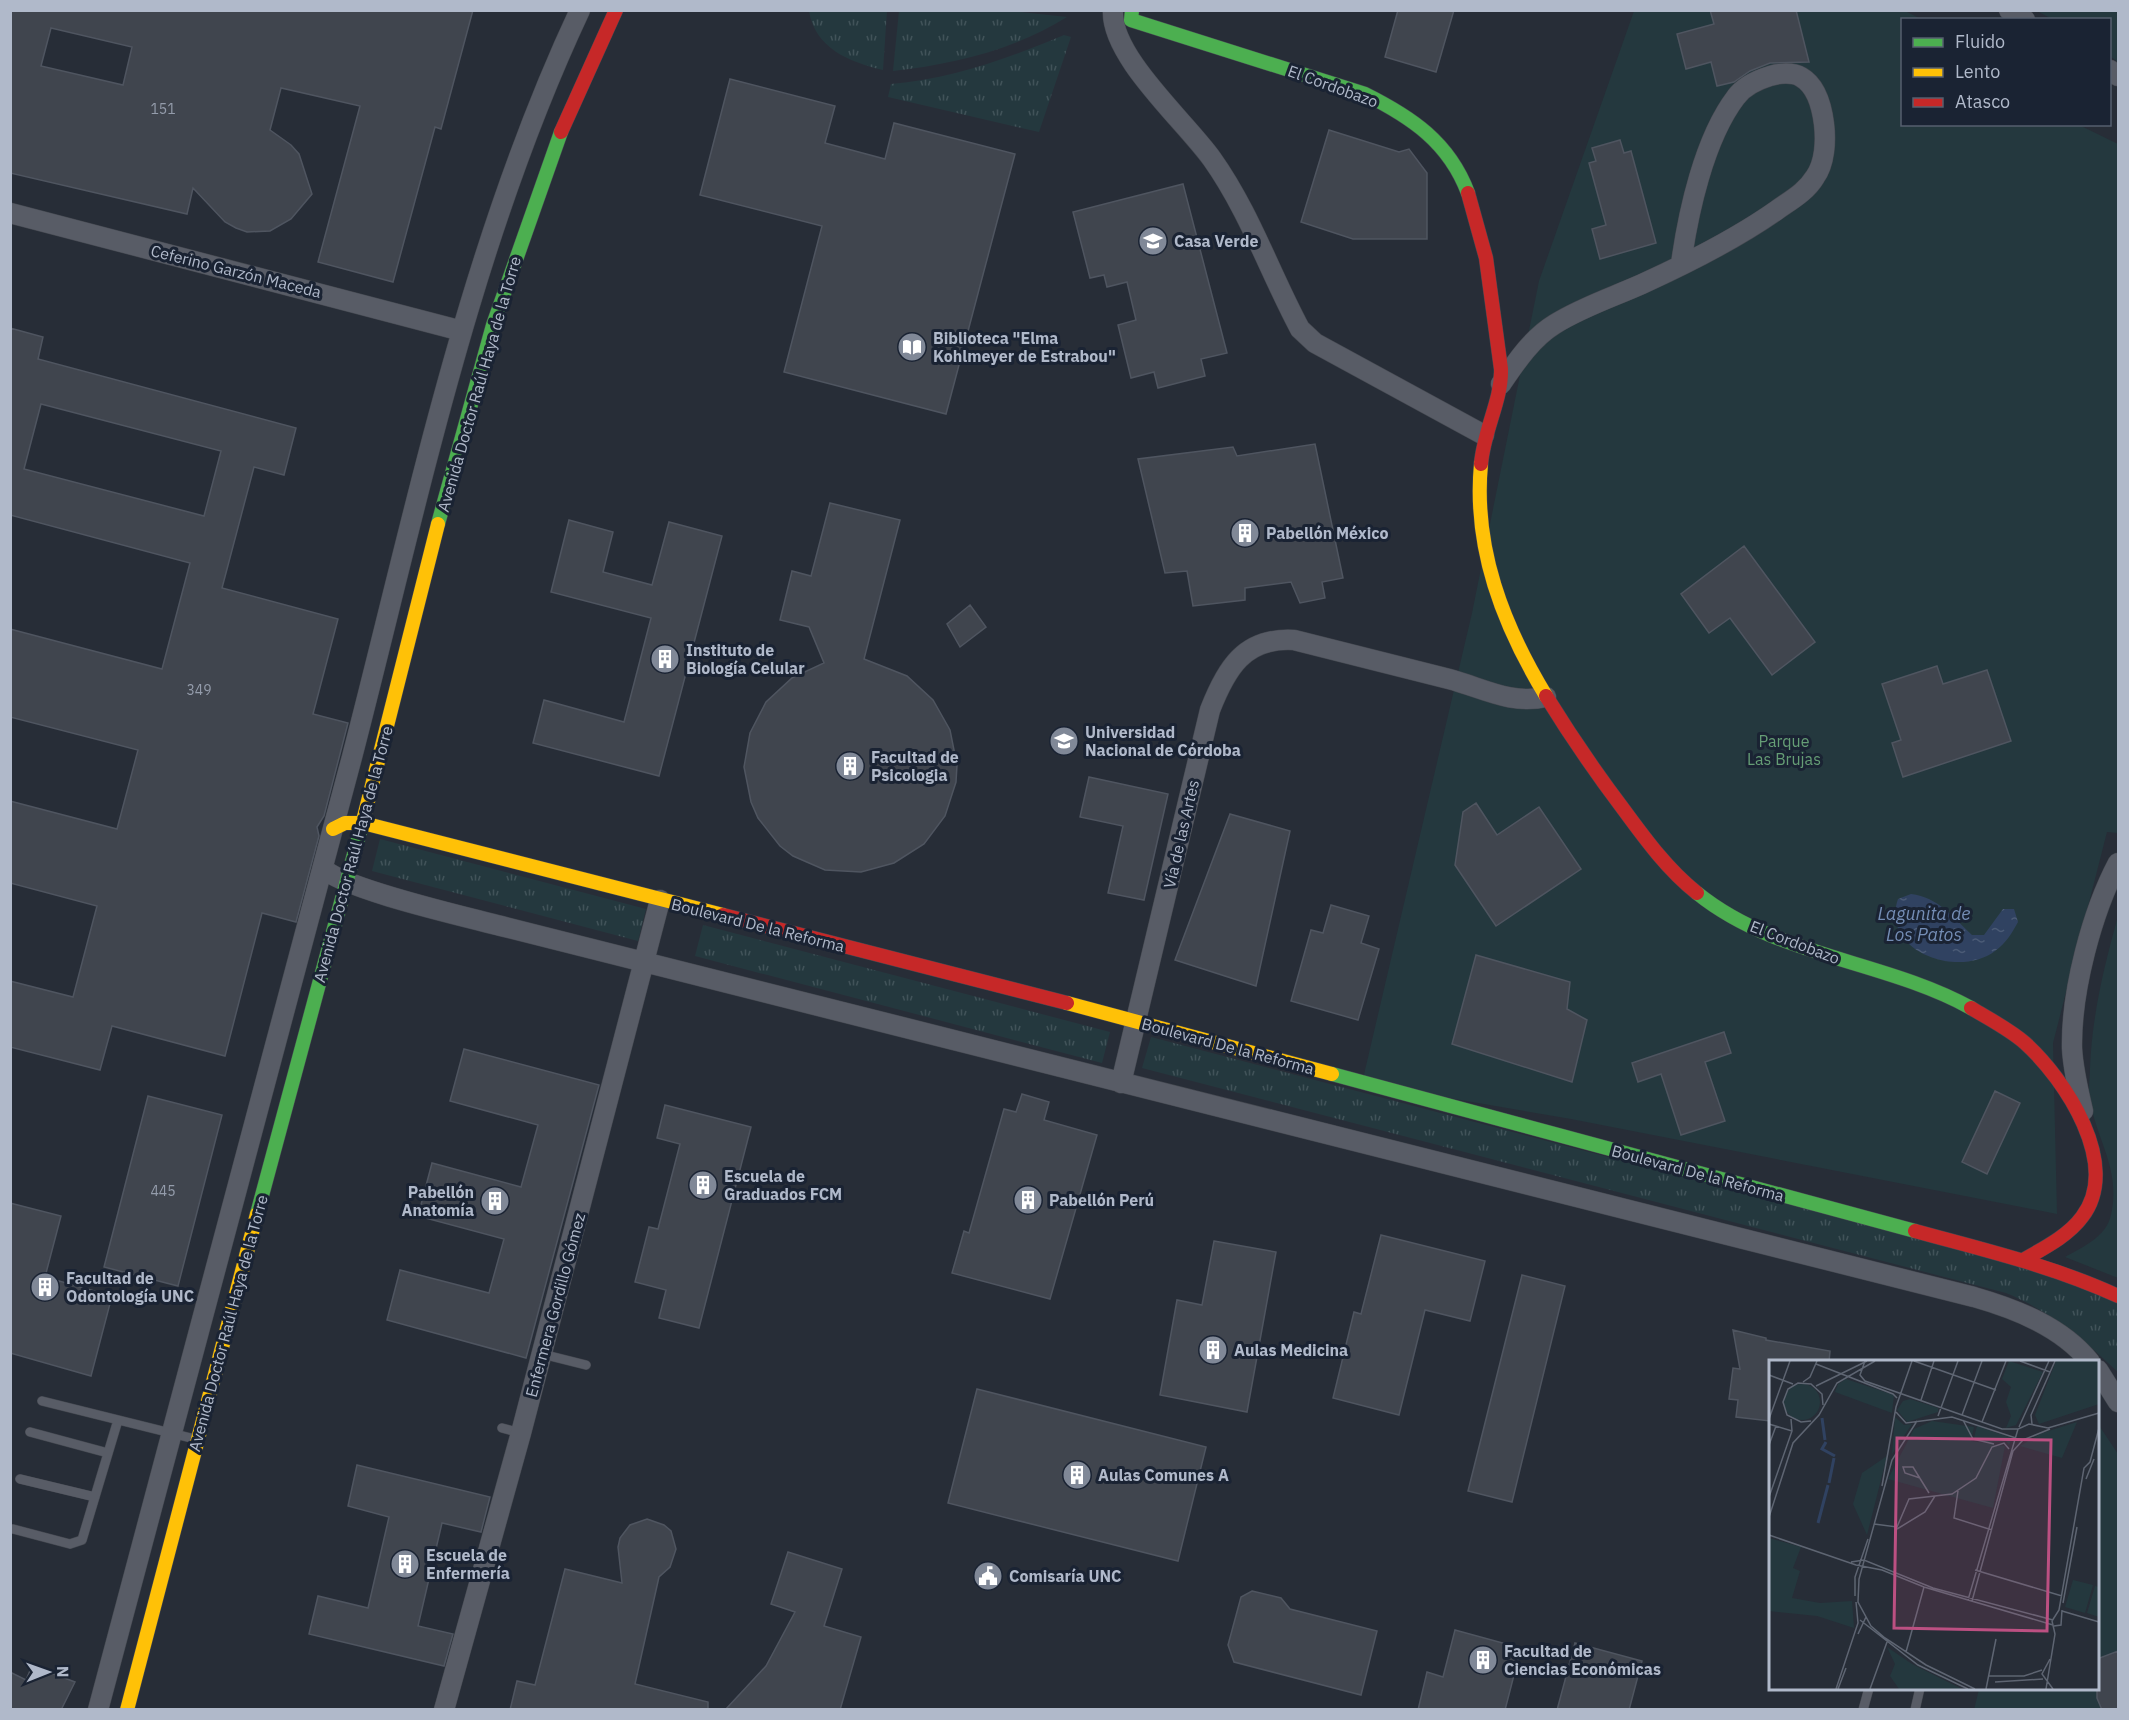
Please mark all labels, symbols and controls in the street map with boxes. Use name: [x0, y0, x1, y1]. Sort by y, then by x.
legend: [1901, 18, 2111, 126]
text: Fluido: [1955, 30, 2005, 53]
street label: El Cordobazo: [1285, 60, 1381, 112]
text: Lento: [1955, 60, 2000, 83]
text: Atasco: [1955, 90, 2010, 113]
house number: 151: [150, 100, 176, 118]
school or university icon: Casa Verde: [1137, 225, 1169, 257]
place label: Casa Verde: [1174, 231, 1258, 251]
street label: Ceferino Garzón Maceda: [149, 240, 324, 302]
street label: Avenida Doctor Raúl Haya de la Torre: [433, 254, 525, 514]
place label: Biblioteca "Elma Kohlmeyer de Estrabou": [933, 328, 1116, 366]
library icon: Biblioteca "Elma Kohlmeyer de Estrabou": [896, 331, 928, 363]
building icon: Pabellón México: [1229, 517, 1261, 549]
place label: Pabellón México: [1266, 523, 1389, 543]
place label: Instituto de Biología Celular: [686, 640, 805, 678]
building icon: Instituto de Biología Celular: [649, 643, 681, 675]
house number: 349: [186, 681, 212, 699]
place label: Universidad Nacional de Córdoba: [1085, 722, 1241, 760]
street label: Avenida Doctor Raúl Haya de la Torre: [309, 723, 397, 984]
school or university icon: Universidad Nacional de Córdoba: [1048, 725, 1080, 757]
park label: Parque Las Brujas: [1747, 731, 1821, 769]
place label: Facultad de Psicologia: [871, 747, 959, 785]
building icon: Facultad de Psicologia: [834, 750, 866, 782]
street label: Vía de las Artes: [1159, 778, 1203, 890]
street label: Boulevard De la Reforma: [669, 894, 847, 956]
water label: Lagunita de Los Patos: [1877, 902, 1971, 946]
street label: El Cordobazo: [1747, 916, 1843, 968]
street label: Boulevard De la Reforma: [1140, 1013, 1317, 1079]
street label: Boulevard De la Reforma: [1610, 1140, 1787, 1206]
place label: Escuela de Graduados FCM: [724, 1166, 842, 1204]
building icon: Escuela de Graduados FCM: [687, 1169, 719, 1201]
house number: 445: [150, 1182, 176, 1200]
place label: Pabellón Anatomía: [401, 1182, 474, 1220]
building icon: Pabellón Perú: [1012, 1184, 1044, 1216]
building icon: Pabellón Anatomía: [479, 1185, 511, 1217]
place label: Pabellón Perú: [1049, 1190, 1154, 1210]
street label: Avenida Doctor Raúl Haya de la Torre: [184, 1192, 272, 1453]
street label: Enfermera Gordillo Gómez: [521, 1211, 589, 1399]
place label: Facultad de Odontología UNC: [66, 1268, 194, 1306]
building icon: Facultad de Odontología UNC: [29, 1271, 61, 1303]
building icon: Aulas Medicina: [1197, 1334, 1229, 1366]
place label: Aulas Medicina: [1234, 1340, 1348, 1360]
inset map: [1769, 1360, 2099, 1690]
building icon: Aulas Comunes A: [1061, 1459, 1093, 1491]
place label: Aulas Comunes A: [1098, 1465, 1229, 1485]
place label: Escuela de Enfermería: [426, 1545, 510, 1583]
building icon: Escuela de Enfermería: [389, 1548, 421, 1580]
public building icon: Comisaría UNC: [972, 1560, 1004, 1592]
place label: Comisaría UNC: [1009, 1566, 1122, 1586]
place label: Facultad de Ciencias Económicas: [1504, 1641, 1661, 1679]
north arrow: [18, 1642, 78, 1702]
building icon: Facultad de Ciencias Económicas: [1467, 1644, 1499, 1676]
text: N: [53, 1666, 73, 1678]

